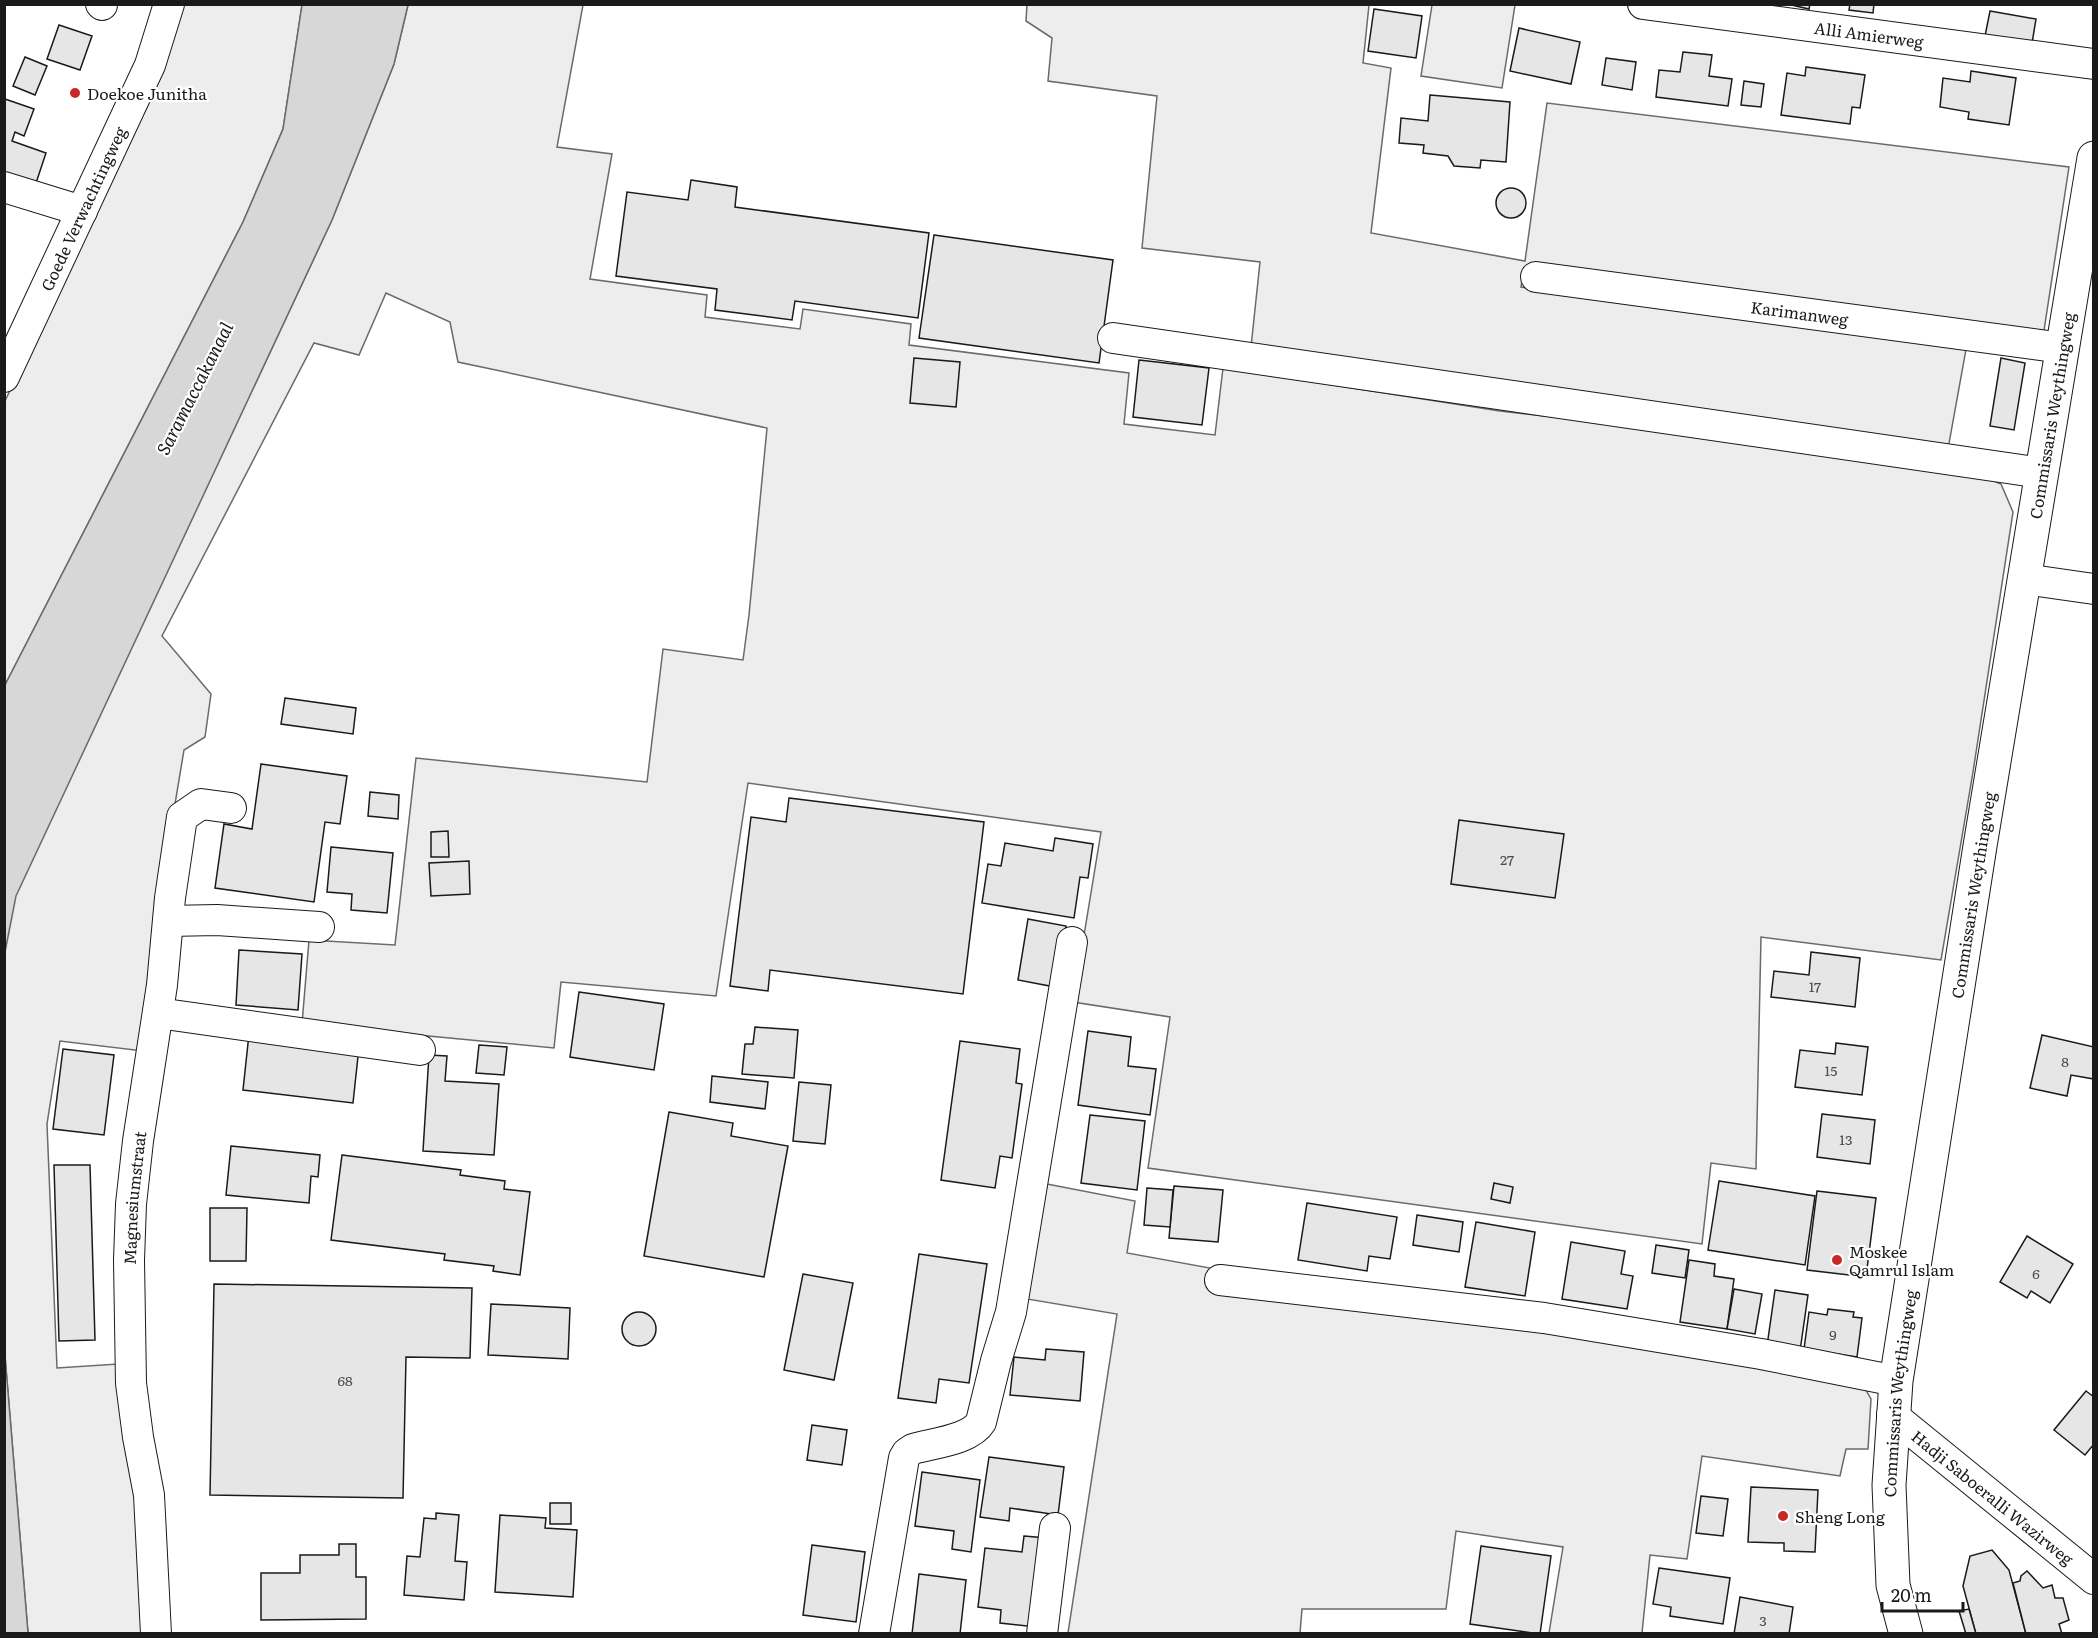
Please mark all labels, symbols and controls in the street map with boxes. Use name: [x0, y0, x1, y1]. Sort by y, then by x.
street label: Alli Amierweg: [1813, 15, 1925, 53]
place label: Doekoe Junitha: [87, 81, 207, 105]
marker: Doekoe Junitha: [68, 86, 82, 100]
street label: Goede Verwachtingweg: [34, 122, 132, 295]
street label: Karimanweg: [1749, 294, 1850, 331]
street label: Commissaris Weythingweg: [2022, 310, 2080, 520]
water label: Saramaccakanaal: [149, 316, 240, 459]
street label: Commissaris Weythingweg: [1944, 790, 2001, 1000]
house number: 27: [1500, 849, 1514, 869]
house number: 17: [1809, 976, 1821, 996]
house number: 8: [2061, 1051, 2069, 1071]
house number: 15: [1825, 1060, 1837, 1080]
street label: Magnesiumstraat: [117, 1129, 151, 1265]
house number: 13: [1839, 1129, 1853, 1149]
place label: Moskee Qamrul Islam: [1849, 1239, 1955, 1281]
marker: Moskee Qamrul Islam: [1830, 1253, 1844, 1267]
house number: 6: [2032, 1263, 2040, 1283]
street label: Commissaris Weythingweg: [1877, 1288, 1922, 1498]
house number: 9: [1829, 1324, 1837, 1344]
house number: 68: [337, 1370, 353, 1390]
street label: Hadji Saboeralli Wazirweg: [1907, 1424, 2079, 1570]
place label: Sheng Long: [1795, 1504, 1885, 1528]
marker: Sheng Long: [1776, 1509, 1790, 1523]
scale bar: [1882, 1575, 1963, 1613]
text: 20 m: [1891, 1581, 1932, 1608]
house number: 3: [1759, 1610, 1767, 1630]

